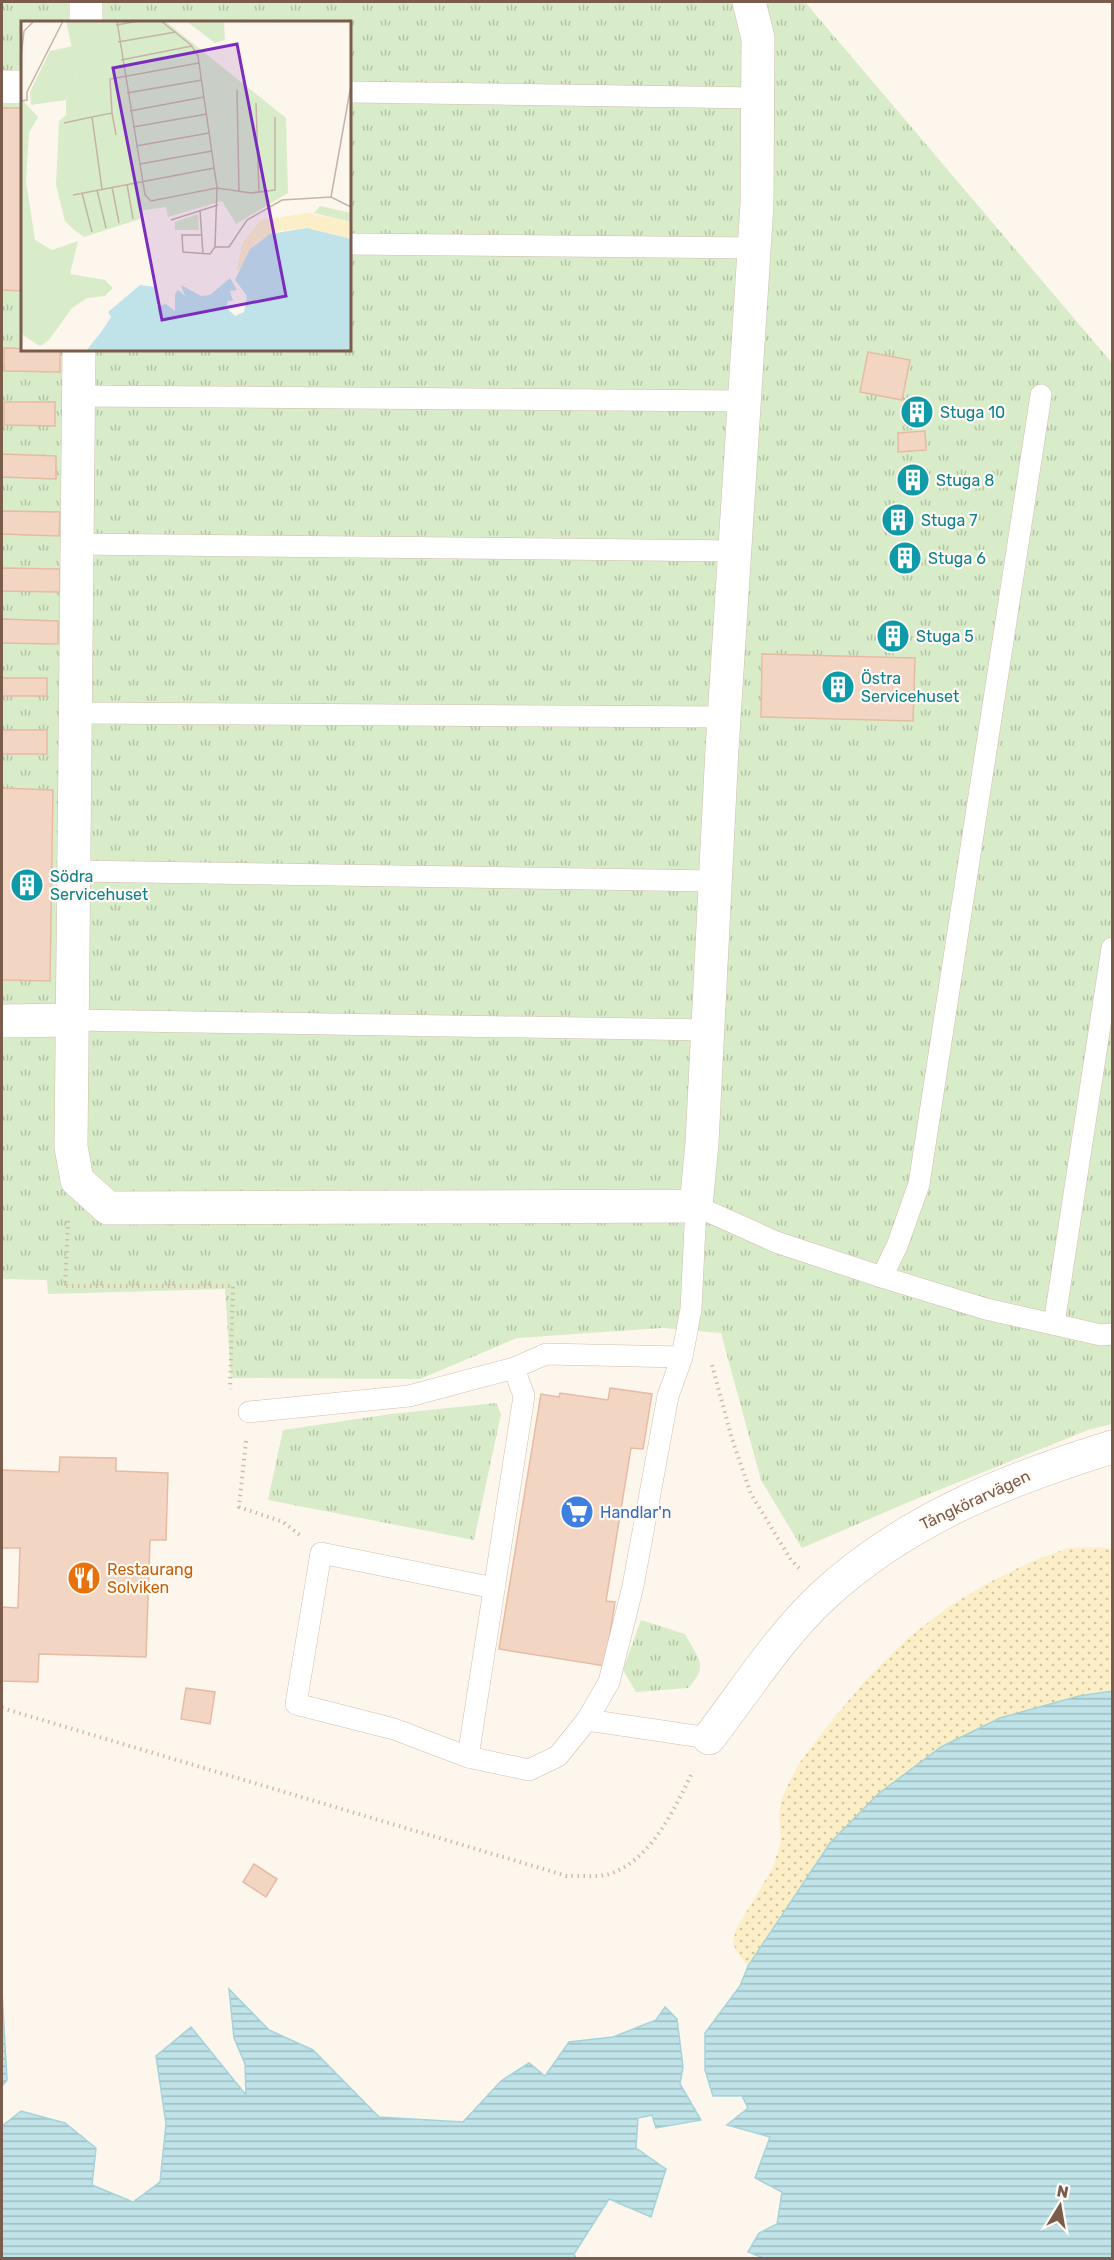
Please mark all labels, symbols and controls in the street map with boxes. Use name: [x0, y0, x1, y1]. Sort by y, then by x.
inset map: [21, 21, 351, 351]
building icon: Stuga 10: [899, 394, 935, 430]
place label: Stuga 10: [940, 403, 1005, 422]
building icon: Stuga 8: [895, 462, 931, 498]
place label: Stuga 8: [936, 471, 994, 490]
building icon: Stuga 7: [880, 502, 916, 538]
place label: Stuga 7: [921, 511, 977, 530]
building icon: Stuga 6: [887, 540, 923, 576]
place label: Stuga 6: [928, 549, 986, 568]
building icon: Stuga 5: [875, 618, 911, 654]
place label: Stuga 5: [916, 627, 974, 646]
building icon: Östra Servicehuset: [820, 669, 856, 705]
place label: Östra Servicehuset: [861, 669, 959, 706]
building icon: Södra Servicehuset: [9, 867, 45, 903]
place label: Södra Servicehuset: [50, 867, 148, 904]
street label: Tångkörarvägen: [917, 1466, 1033, 1534]
supermarket icon: Handlar'n: [559, 1494, 595, 1530]
place label: Handlar'n: [600, 1503, 671, 1522]
restaurant icon: Restaurang Solviken: [66, 1560, 102, 1596]
place label: Restaurang Solviken: [107, 1560, 193, 1597]
north arrow: [1030, 2176, 1090, 2236]
text: N: [1055, 2181, 1070, 2202]

